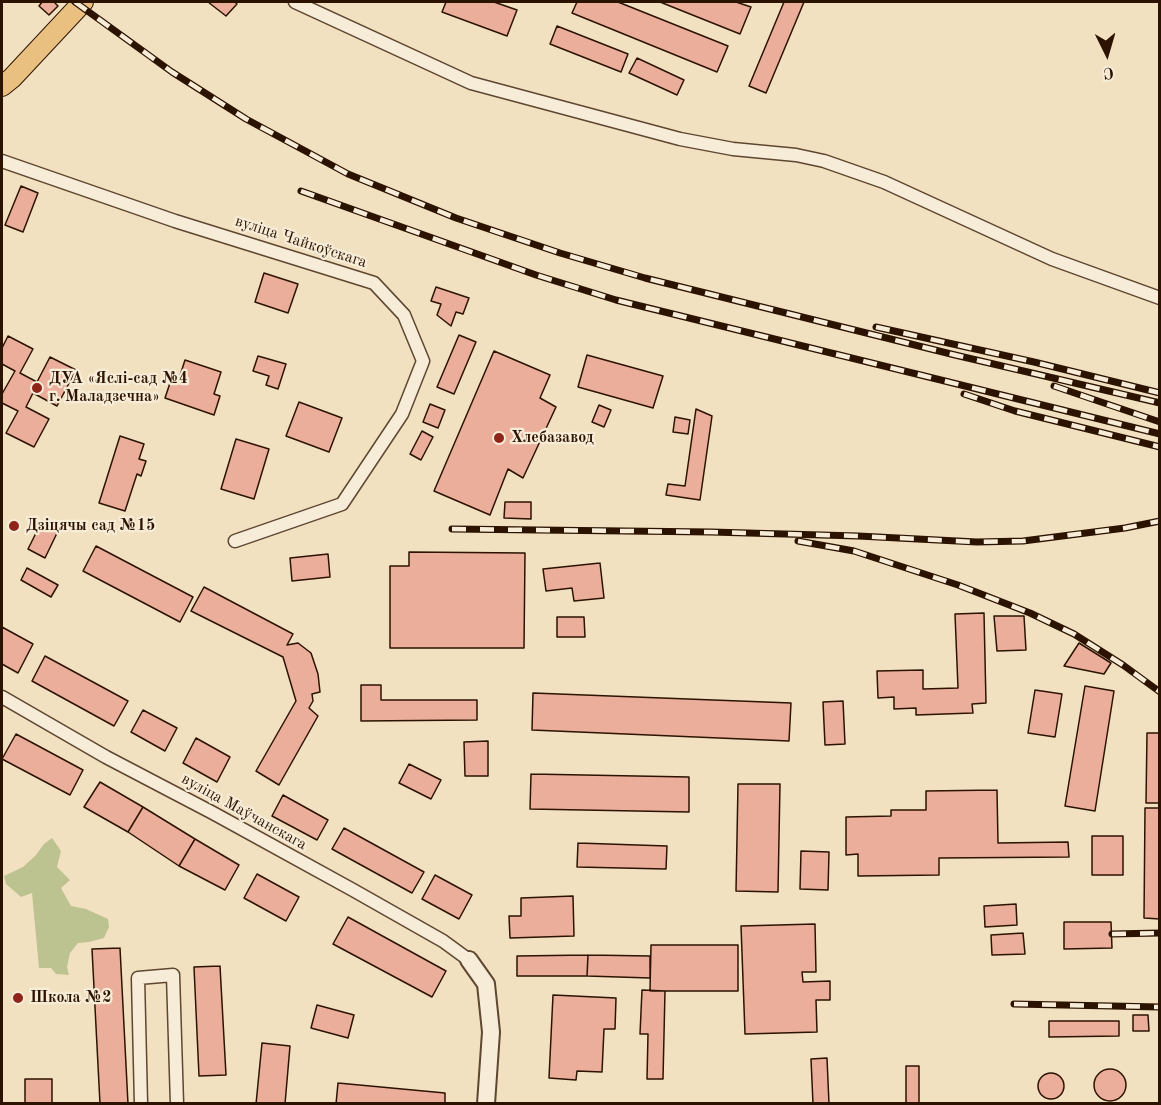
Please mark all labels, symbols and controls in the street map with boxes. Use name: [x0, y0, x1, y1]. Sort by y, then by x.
north arrow: [1077, 24, 1137, 84]
text: С: [1103, 64, 1115, 80]
street label: вуліца Чайкоўскага: [233, 212, 369, 272]
place label: ДУА «Яслі-сад №4 г. Маладзечна»: [49, 369, 188, 407]
marker: ДУА «Яслі-сад №4 г. Маладзечна»: [30, 381, 44, 395]
place label: Хлебазавод: [511, 428, 594, 448]
marker: Хлебазавод: [492, 431, 506, 445]
place label: Дзіцячы сад №15: [26, 516, 155, 536]
marker: Дзіцячы сад №15: [7, 519, 21, 533]
street label: вуліца Маўчанскага: [178, 770, 310, 854]
place label: Школа №2: [30, 988, 111, 1008]
marker: Школа №2: [11, 991, 25, 1005]

